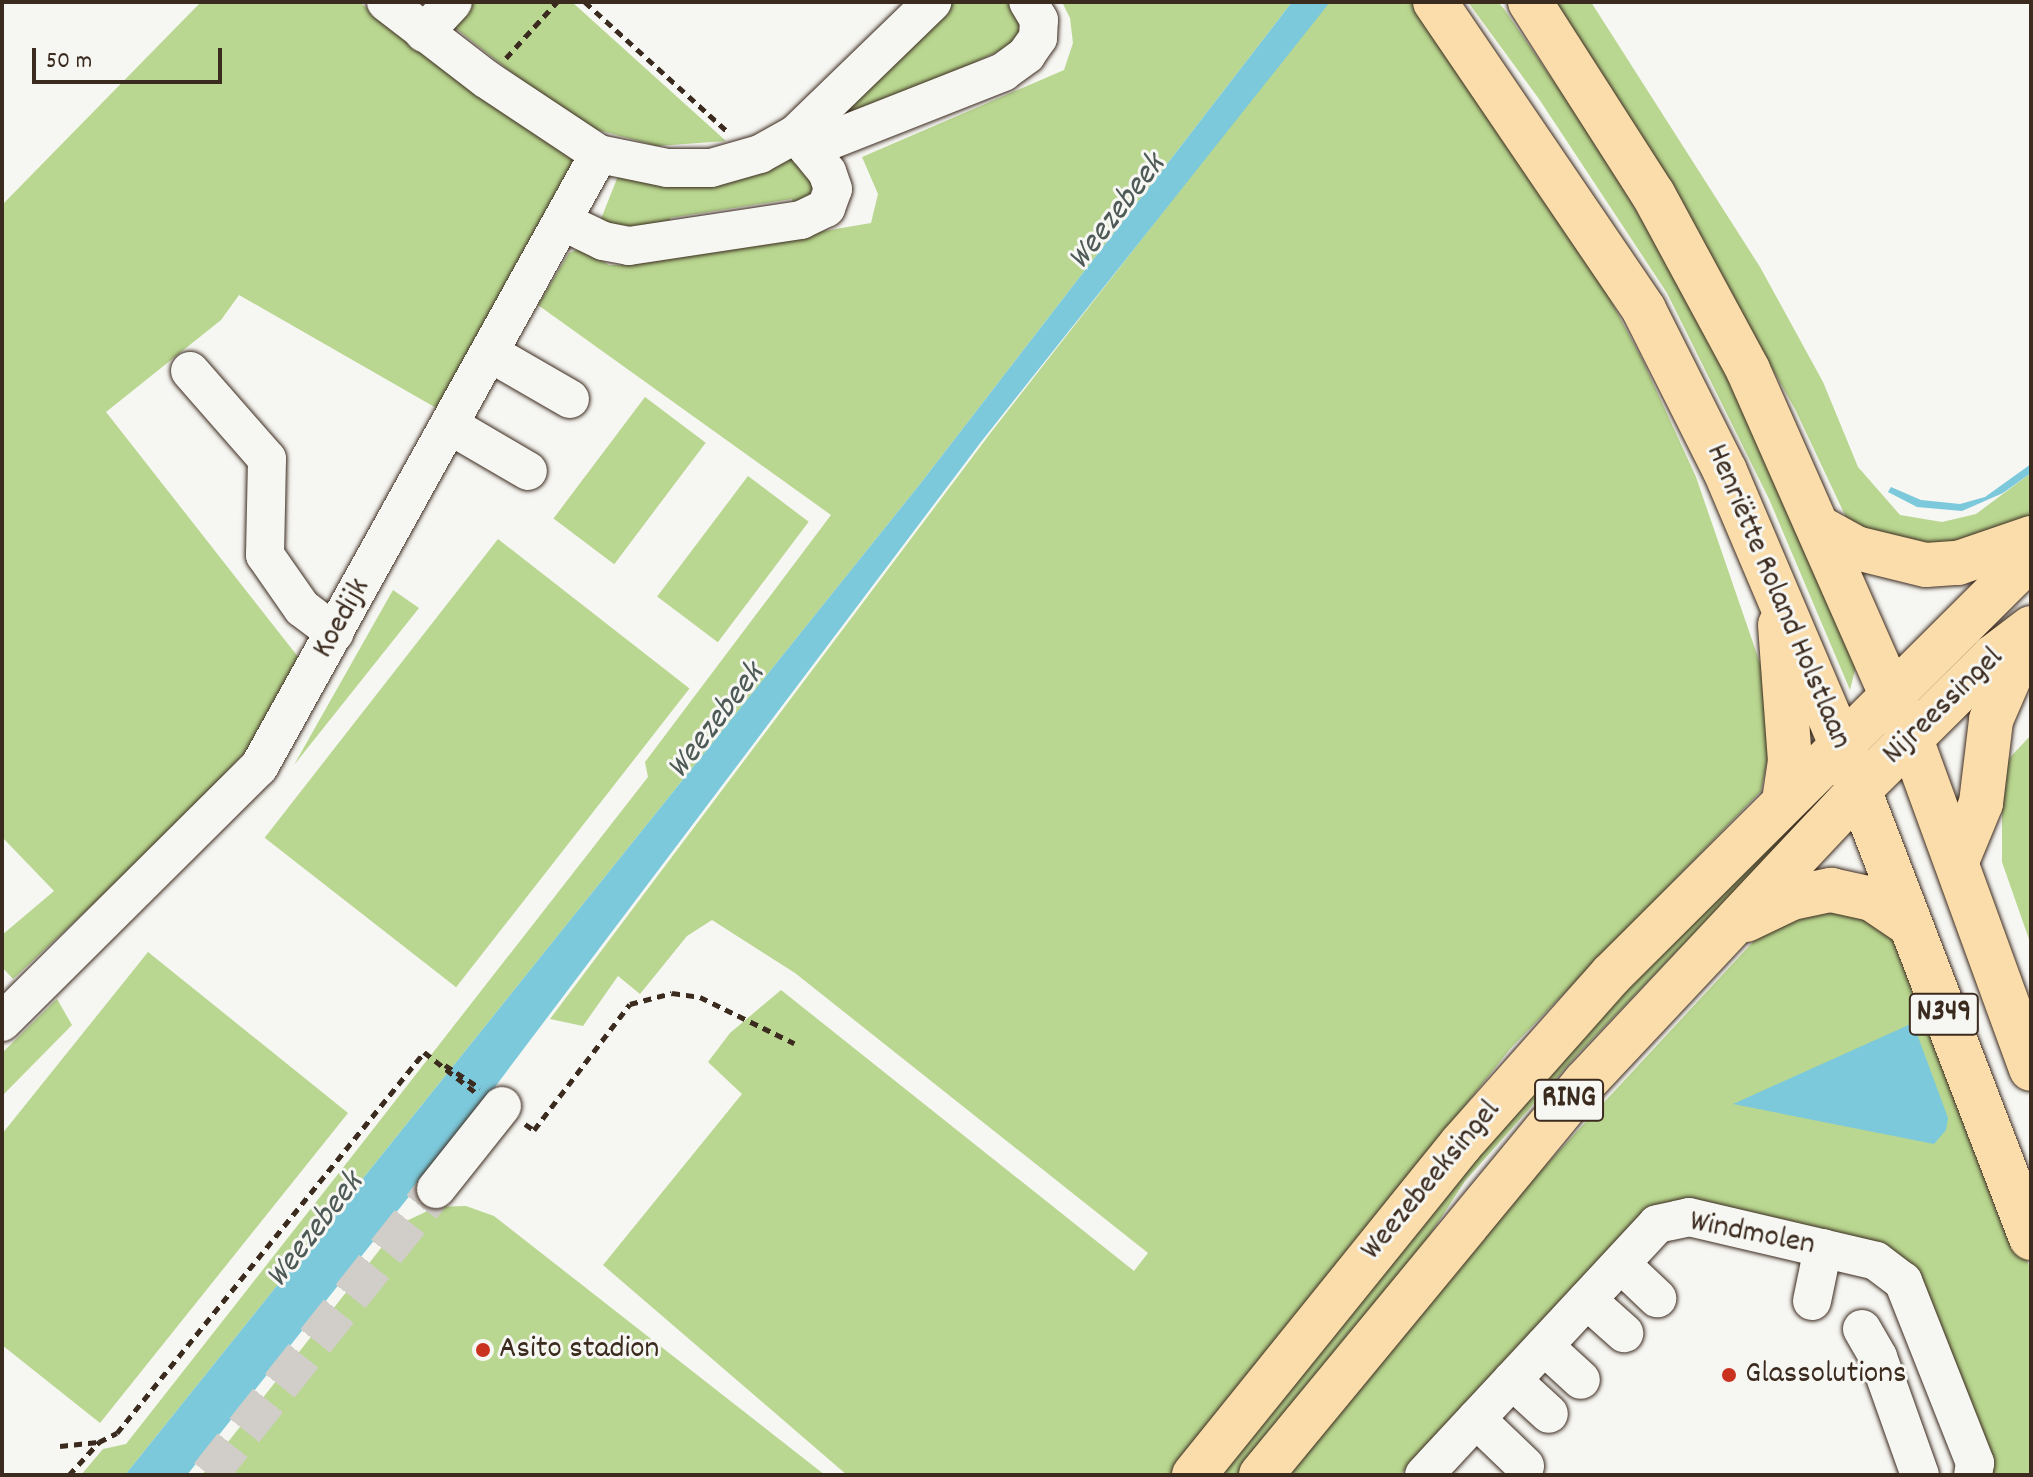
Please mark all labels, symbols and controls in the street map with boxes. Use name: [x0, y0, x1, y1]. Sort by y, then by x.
scale bar: [36, 32, 226, 82]
text: 50 m: [46, 45, 92, 79]
water label: Weezebeek: [1060, 147, 1176, 279]
street label: Henriëtte Roland Holstlaan: [1695, 439, 1859, 755]
street label: Koedijk: [305, 572, 381, 666]
street label: Nijreessingel: [1875, 640, 2013, 774]
water label: Weezebeek: [659, 656, 775, 788]
road number: N349: [1908, 988, 1980, 1040]
road number: RING: [1533, 1074, 1605, 1126]
street label: Weezebeeksingel: [1354, 1093, 1510, 1269]
water label: Weezebeek: [258, 1165, 374, 1297]
street label: Windmolen: [1686, 1204, 1818, 1266]
place label: Asito stadion: [499, 1331, 659, 1369]
marker: Asito stadion: [474, 1341, 492, 1359]
place label: Glassolutions: [1745, 1356, 1907, 1394]
marker: Glassolutions: [1720, 1366, 1738, 1384]

